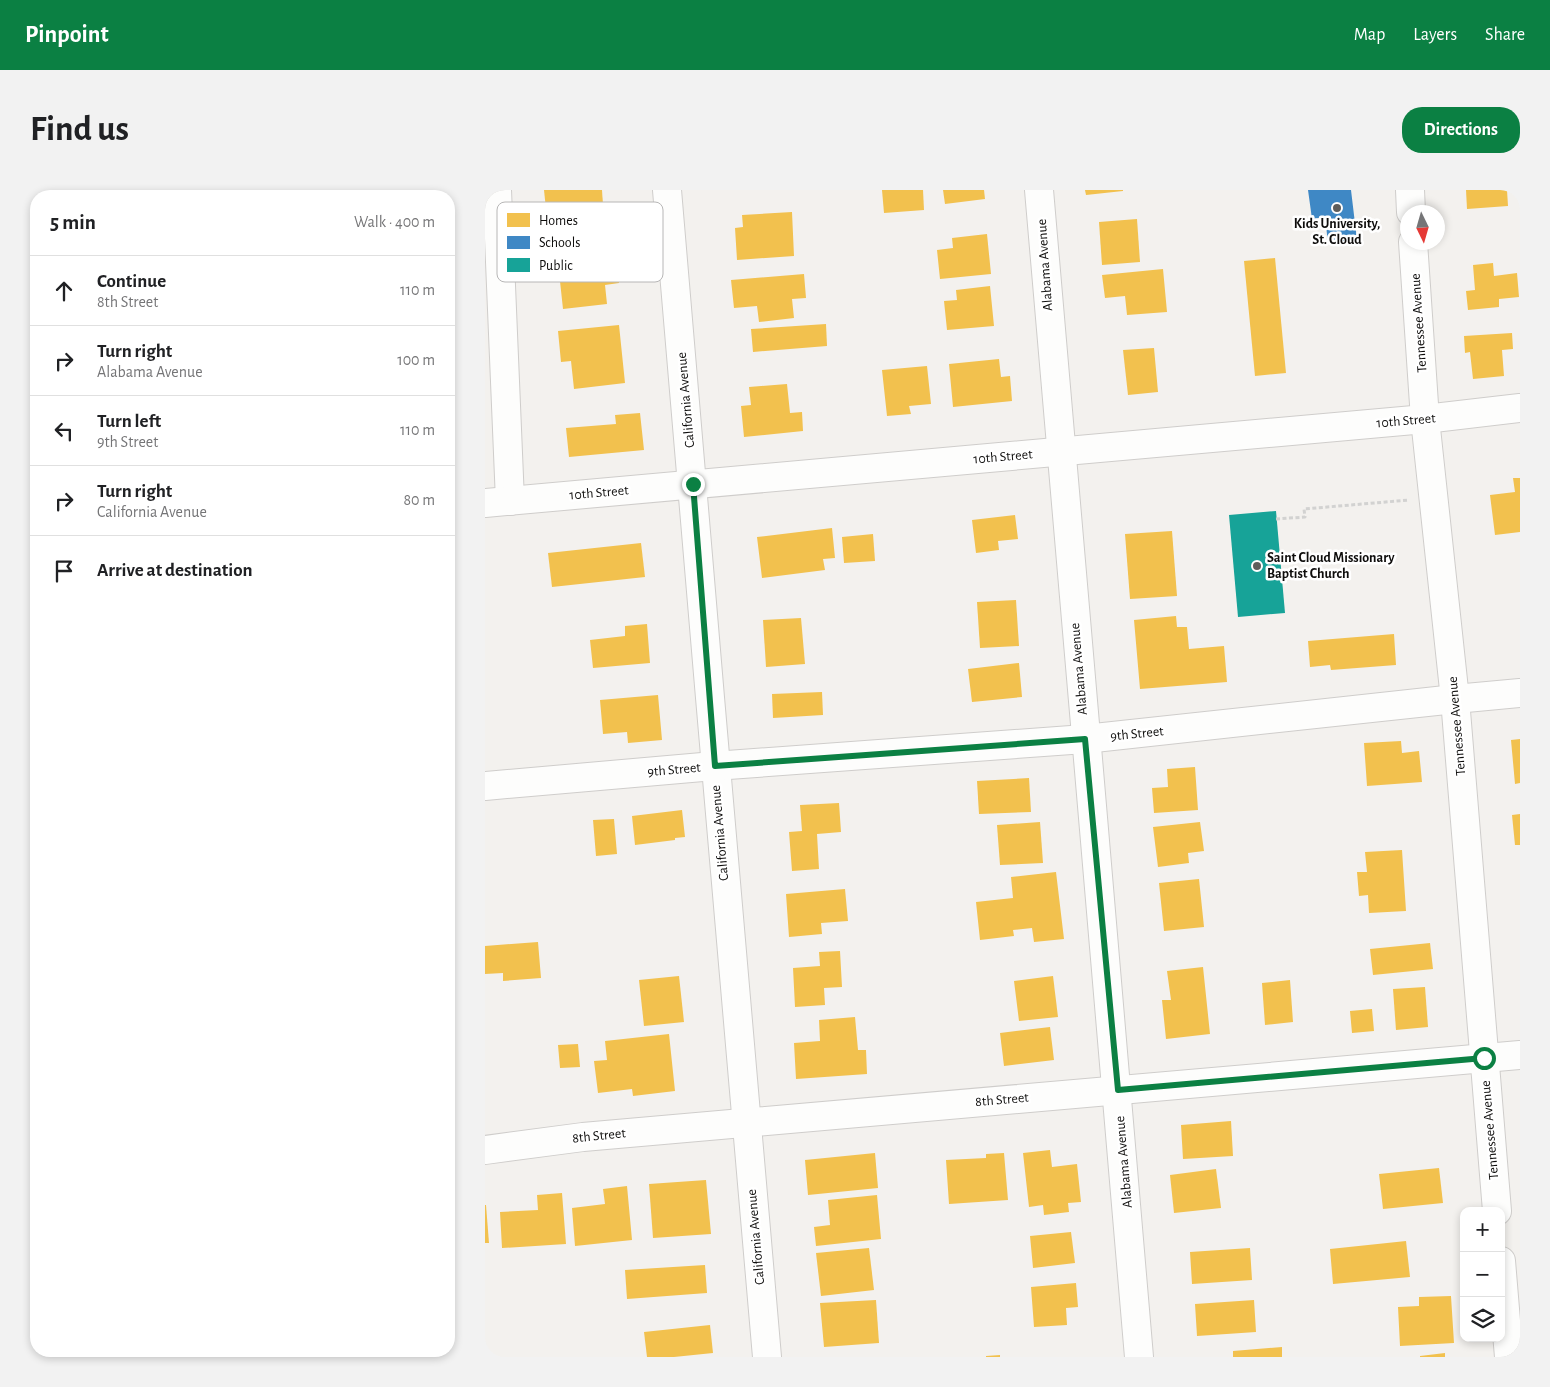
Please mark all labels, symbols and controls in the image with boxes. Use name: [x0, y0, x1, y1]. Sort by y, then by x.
text: Pinpoint: [25, 23, 109, 47]
text: Map: [1354, 26, 1385, 44]
text: Layers: [1413, 26, 1457, 44]
text: Share: [1485, 26, 1525, 44]
button: Directions: [1402, 107, 1520, 153]
text: Find us: [30, 112, 129, 147]
legend: [497, 202, 663, 282]
marker: Kids University, St. Cloud: [1331, 202, 1343, 214]
north arrow: [1400, 205, 1445, 250]
text: 5 min: [50, 212, 96, 233]
text: Walk · 400 m: [354, 214, 435, 230]
text: Homes: [539, 214, 578, 228]
place label: Kids University, St. Cloud: [1294, 217, 1380, 247]
street label: Alabama Avenue: [1035, 218, 1055, 312]
text: Schools: [539, 236, 580, 250]
text: Public: [539, 259, 573, 273]
text: Continue: [97, 272, 166, 291]
street label: Tennessee Avenue: [1409, 273, 1429, 373]
icon: ahead: [50, 277, 78, 305]
text: 110 m: [400, 282, 435, 298]
text: 8th Street: [97, 294, 158, 310]
text: Turn right: [97, 342, 172, 361]
icon: right: [50, 347, 78, 375]
text: 100 m: [397, 352, 435, 368]
street label: California Avenue: [675, 352, 697, 448]
text: Alabama Avenue: [97, 364, 203, 380]
street label: 10th Street: [1376, 411, 1437, 431]
text: Turn left: [97, 412, 161, 431]
icon: left: [50, 417, 78, 445]
text: 110 m: [400, 422, 435, 438]
text: 9th Street: [97, 434, 158, 450]
street label: 10th Street: [973, 447, 1034, 467]
route end: [682, 473, 705, 496]
text: Turn right: [97, 482, 172, 501]
street label: 10th Street: [569, 483, 630, 503]
icon: right: [50, 487, 78, 515]
text: 80 m: [404, 492, 435, 508]
text: California Avenue: [97, 504, 207, 520]
place label: Saint Cloud Missionary Baptist Church: [1267, 551, 1395, 581]
icon: arrive: [50, 557, 78, 585]
marker: Saint Cloud Missionary Baptist Church: [1251, 560, 1263, 572]
text: Arrive at destination: [97, 561, 253, 580]
street label: Alabama Avenue: [1068, 622, 1090, 716]
street label: Tennessee Avenue: [1446, 676, 1468, 776]
street label: 9th Street: [1110, 724, 1165, 744]
street label: 9th Street: [647, 761, 702, 779]
street label: California Avenue: [709, 785, 731, 881]
route start: [1473, 1047, 1496, 1070]
street label: Tennessee Avenue: [1479, 1080, 1501, 1180]
street label: 8th Street: [975, 1091, 1030, 1109]
street label: Alabama Avenue: [1113, 1115, 1135, 1209]
street label: 8th Street: [572, 1126, 627, 1146]
street label: California Avenue: [745, 1189, 767, 1285]
map controls: [1460, 1207, 1505, 1342]
button: +: [1460, 1207, 1505, 1252]
button: −: [1460, 1252, 1505, 1297]
button: layers: [1460, 1297, 1505, 1342]

